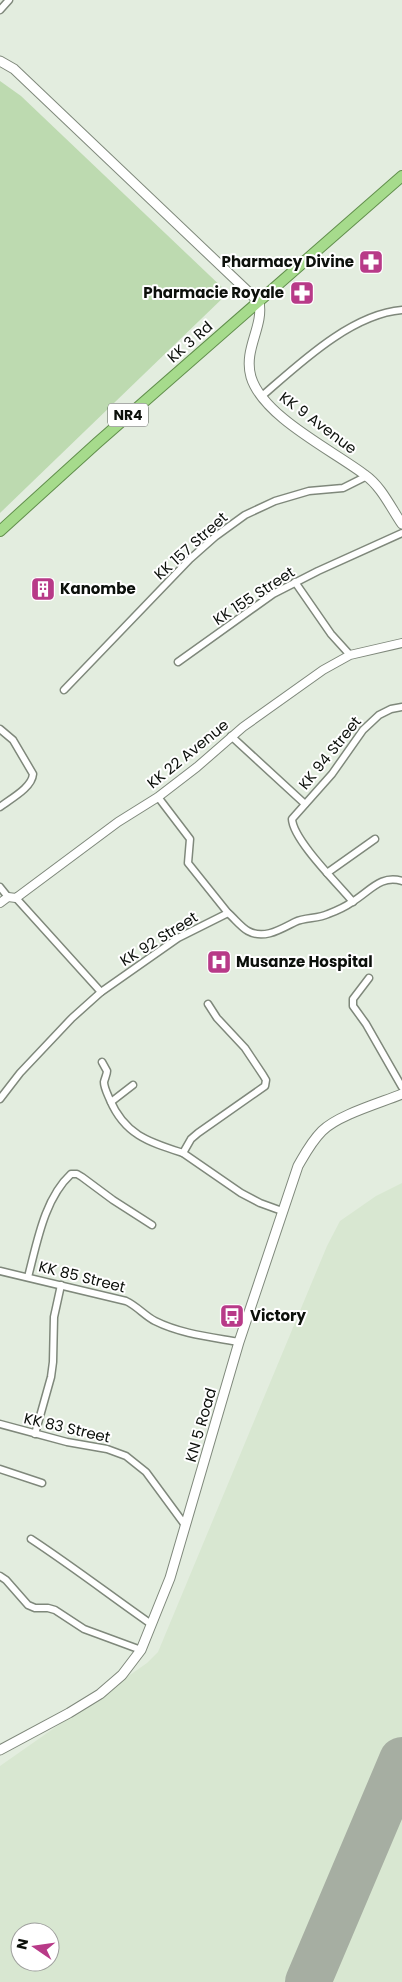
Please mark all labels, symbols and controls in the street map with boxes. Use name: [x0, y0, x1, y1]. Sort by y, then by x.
pharmacy icon: Pharmacy Divine: [358, 249, 384, 275]
place label: Pharmacy Divine: [222, 251, 354, 272]
pharmacy icon: Pharmacie Royale: [289, 280, 315, 306]
place label: Pharmacie Royale: [143, 282, 284, 303]
street label: KK 3 Rd: [162, 316, 217, 367]
street label: KK 9 Avenue: [275, 387, 361, 459]
road number: NR4: [108, 404, 148, 426]
street label: KK 157 Street: [149, 507, 232, 584]
street label: KK 155 Street: [209, 561, 299, 630]
building icon: Kanombe: [30, 576, 56, 602]
place label: Kanombe: [60, 578, 136, 599]
street label: KK 94 Street: [294, 712, 366, 794]
street label: KK 22 Avenue: [142, 714, 233, 793]
street label: KK 92 Street: [116, 906, 202, 971]
hospital icon: Musanze Hospital: [206, 949, 232, 975]
place label: Musanze Hospital: [236, 951, 373, 972]
street label: KK 85 Street: [37, 1256, 128, 1297]
bus stop icon: Victory: [219, 1303, 245, 1329]
place label: Victory: [250, 1305, 307, 1326]
street label: KN 5 Road: [180, 1385, 221, 1464]
street label: KK 83 Street: [22, 1407, 112, 1448]
north arrow: [10, 1922, 60, 1972]
text: N: [11, 1937, 33, 1951]

